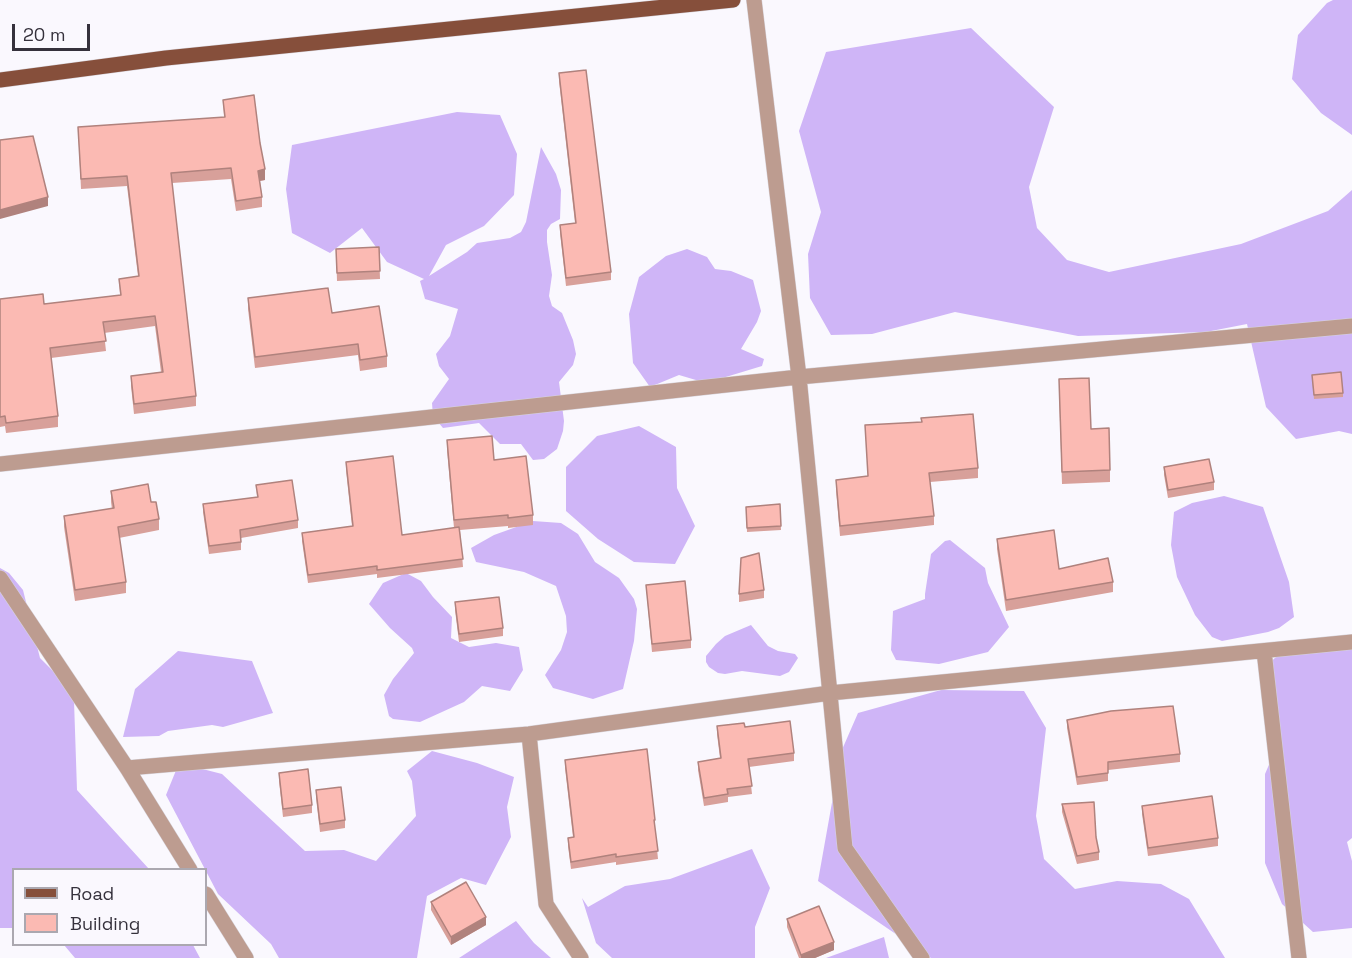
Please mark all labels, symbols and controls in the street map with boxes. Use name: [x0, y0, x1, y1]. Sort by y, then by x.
scale bar: [15, 12, 93, 50]
text: 20 m: [23, 23, 66, 46]
legend: [12, 868, 207, 946]
text: Road: [70, 882, 114, 905]
text: Building: [70, 912, 140, 935]

